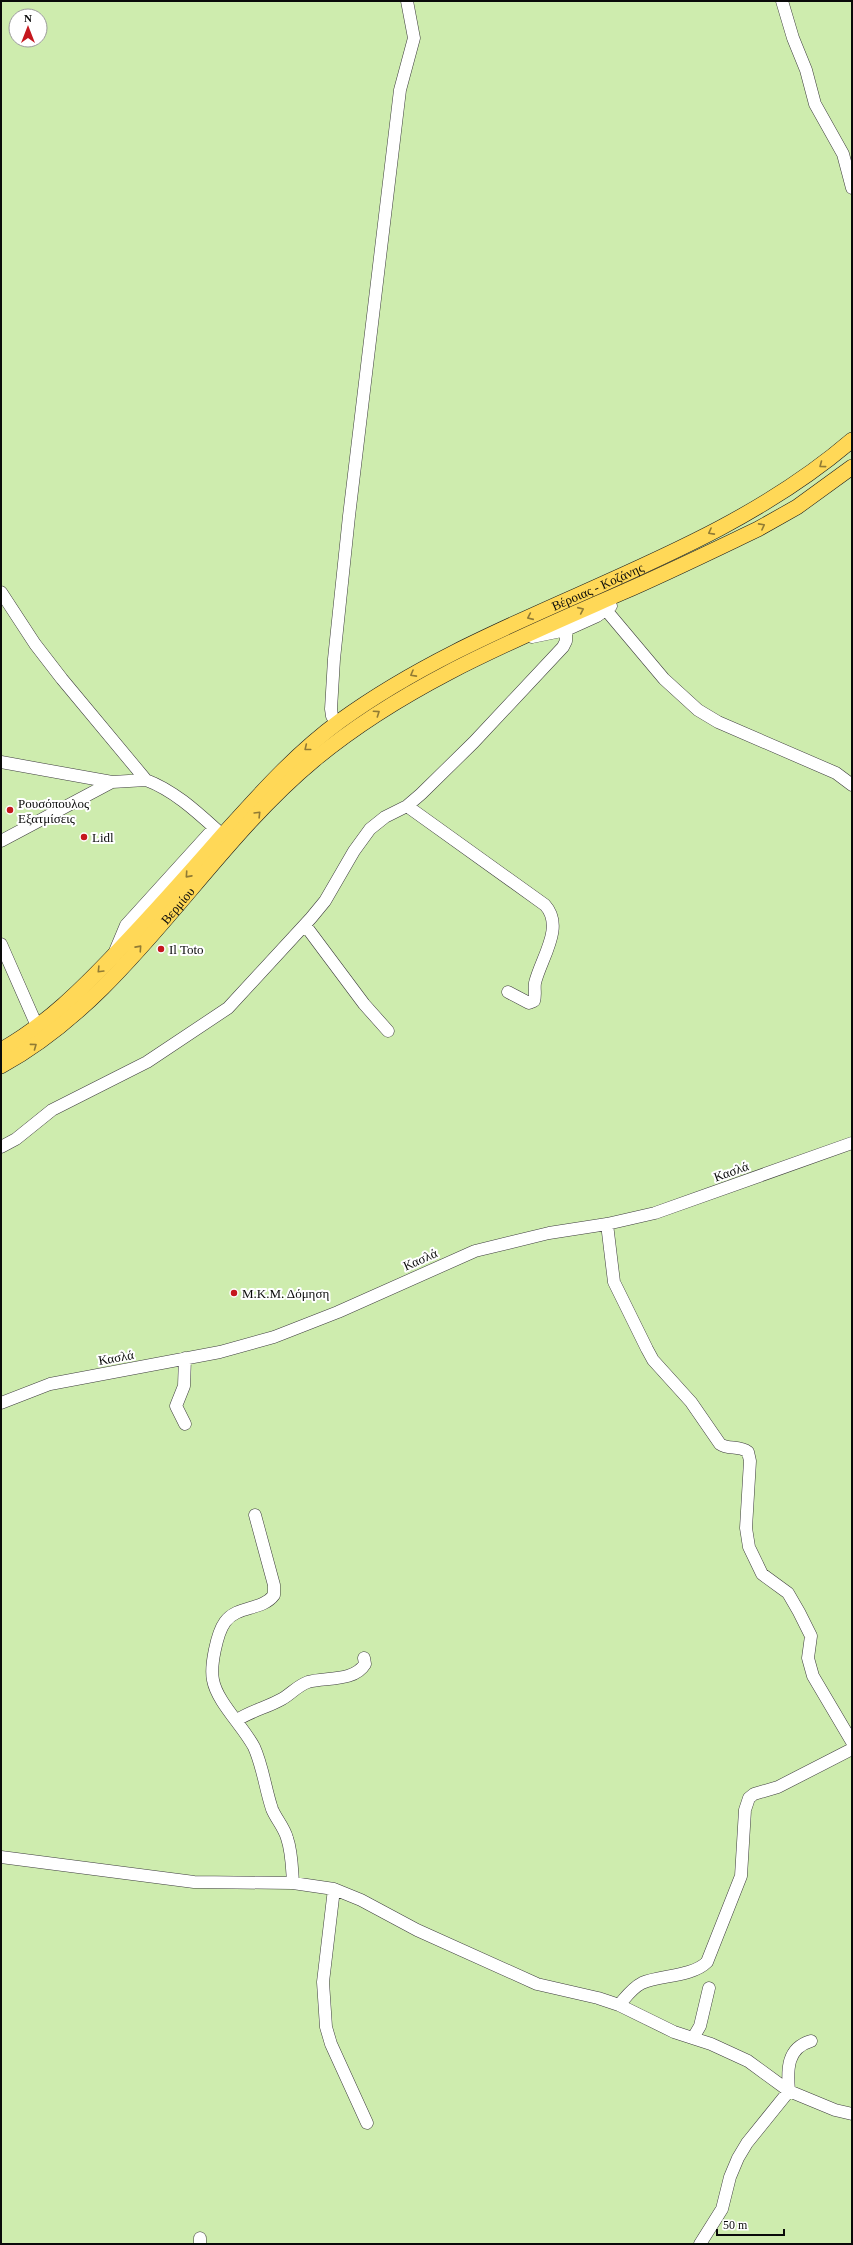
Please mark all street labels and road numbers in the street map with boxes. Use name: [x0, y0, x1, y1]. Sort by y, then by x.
street label: Βέροιας - Κοζάνης: [549, 559, 647, 614]
street label: Βερμίου: [158, 884, 198, 927]
street label: Κασλά: [712, 1158, 751, 1185]
street label: Κασλά: [401, 1245, 440, 1274]
street label: Κασλά: [97, 1347, 135, 1368]

